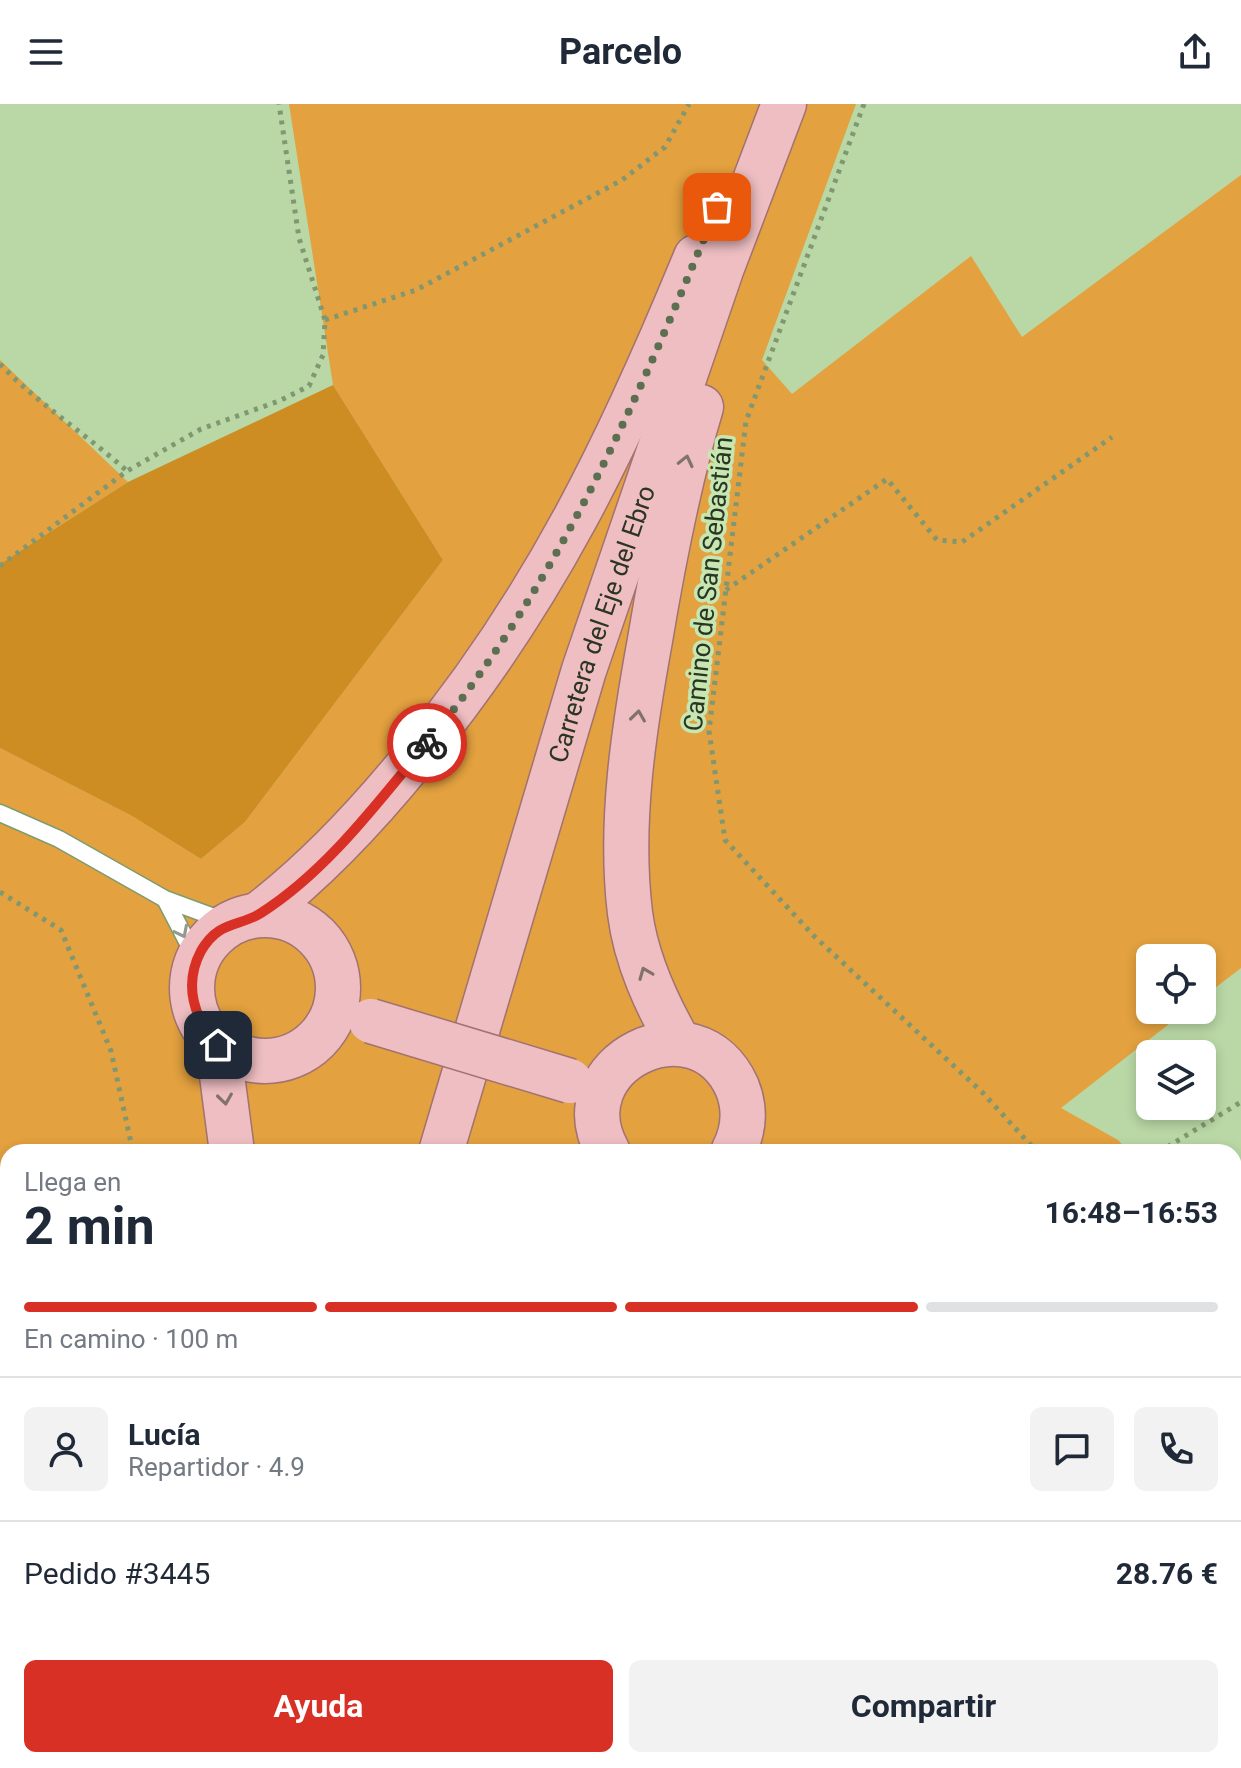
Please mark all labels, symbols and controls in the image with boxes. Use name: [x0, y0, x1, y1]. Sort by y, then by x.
icon: menu: [24, 30, 68, 74]
icon: share: [1173, 30, 1217, 74]
text: Parcelo: [559, 31, 682, 73]
pin: [683, 173, 751, 241]
icon: bag: [695, 185, 739, 229]
street label: Camino de San Sebastián: [678, 435, 738, 733]
one-way arrow: [677, 454, 694, 468]
street label: Carretera del Eje del Ebro: [542, 481, 661, 766]
courier: [387, 703, 467, 783]
one-way arrow: [629, 709, 646, 723]
icon: bike: [405, 721, 449, 765]
one-way arrow: [172, 924, 187, 939]
map controls: [1136, 944, 1216, 1120]
button: locate: [1136, 944, 1216, 1024]
one-way arrow: [638, 967, 655, 981]
pin: [184, 1011, 252, 1079]
icon: home: [196, 1023, 240, 1067]
button: layers: [1136, 1040, 1216, 1120]
one-way arrow: [217, 1093, 234, 1106]
text: Llega en: [24, 1167, 121, 1197]
text: 16:48–16:53: [1044, 1195, 1218, 1230]
text: 2 min: [24, 1196, 155, 1257]
text: En camino · 100 m: [24, 1324, 238, 1354]
button: person: [24, 1407, 108, 1491]
button: chat: [1030, 1407, 1114, 1491]
button: phone: [1134, 1407, 1218, 1491]
text: Lucía: [128, 1417, 201, 1452]
text: Repartidor · 4.9: [128, 1452, 305, 1482]
text: Pedido #3445: [24, 1556, 210, 1591]
text: 28.76 €: [1116, 1556, 1218, 1591]
button: Ayuda: [24, 1660, 613, 1752]
button: Compartir: [629, 1660, 1218, 1752]

